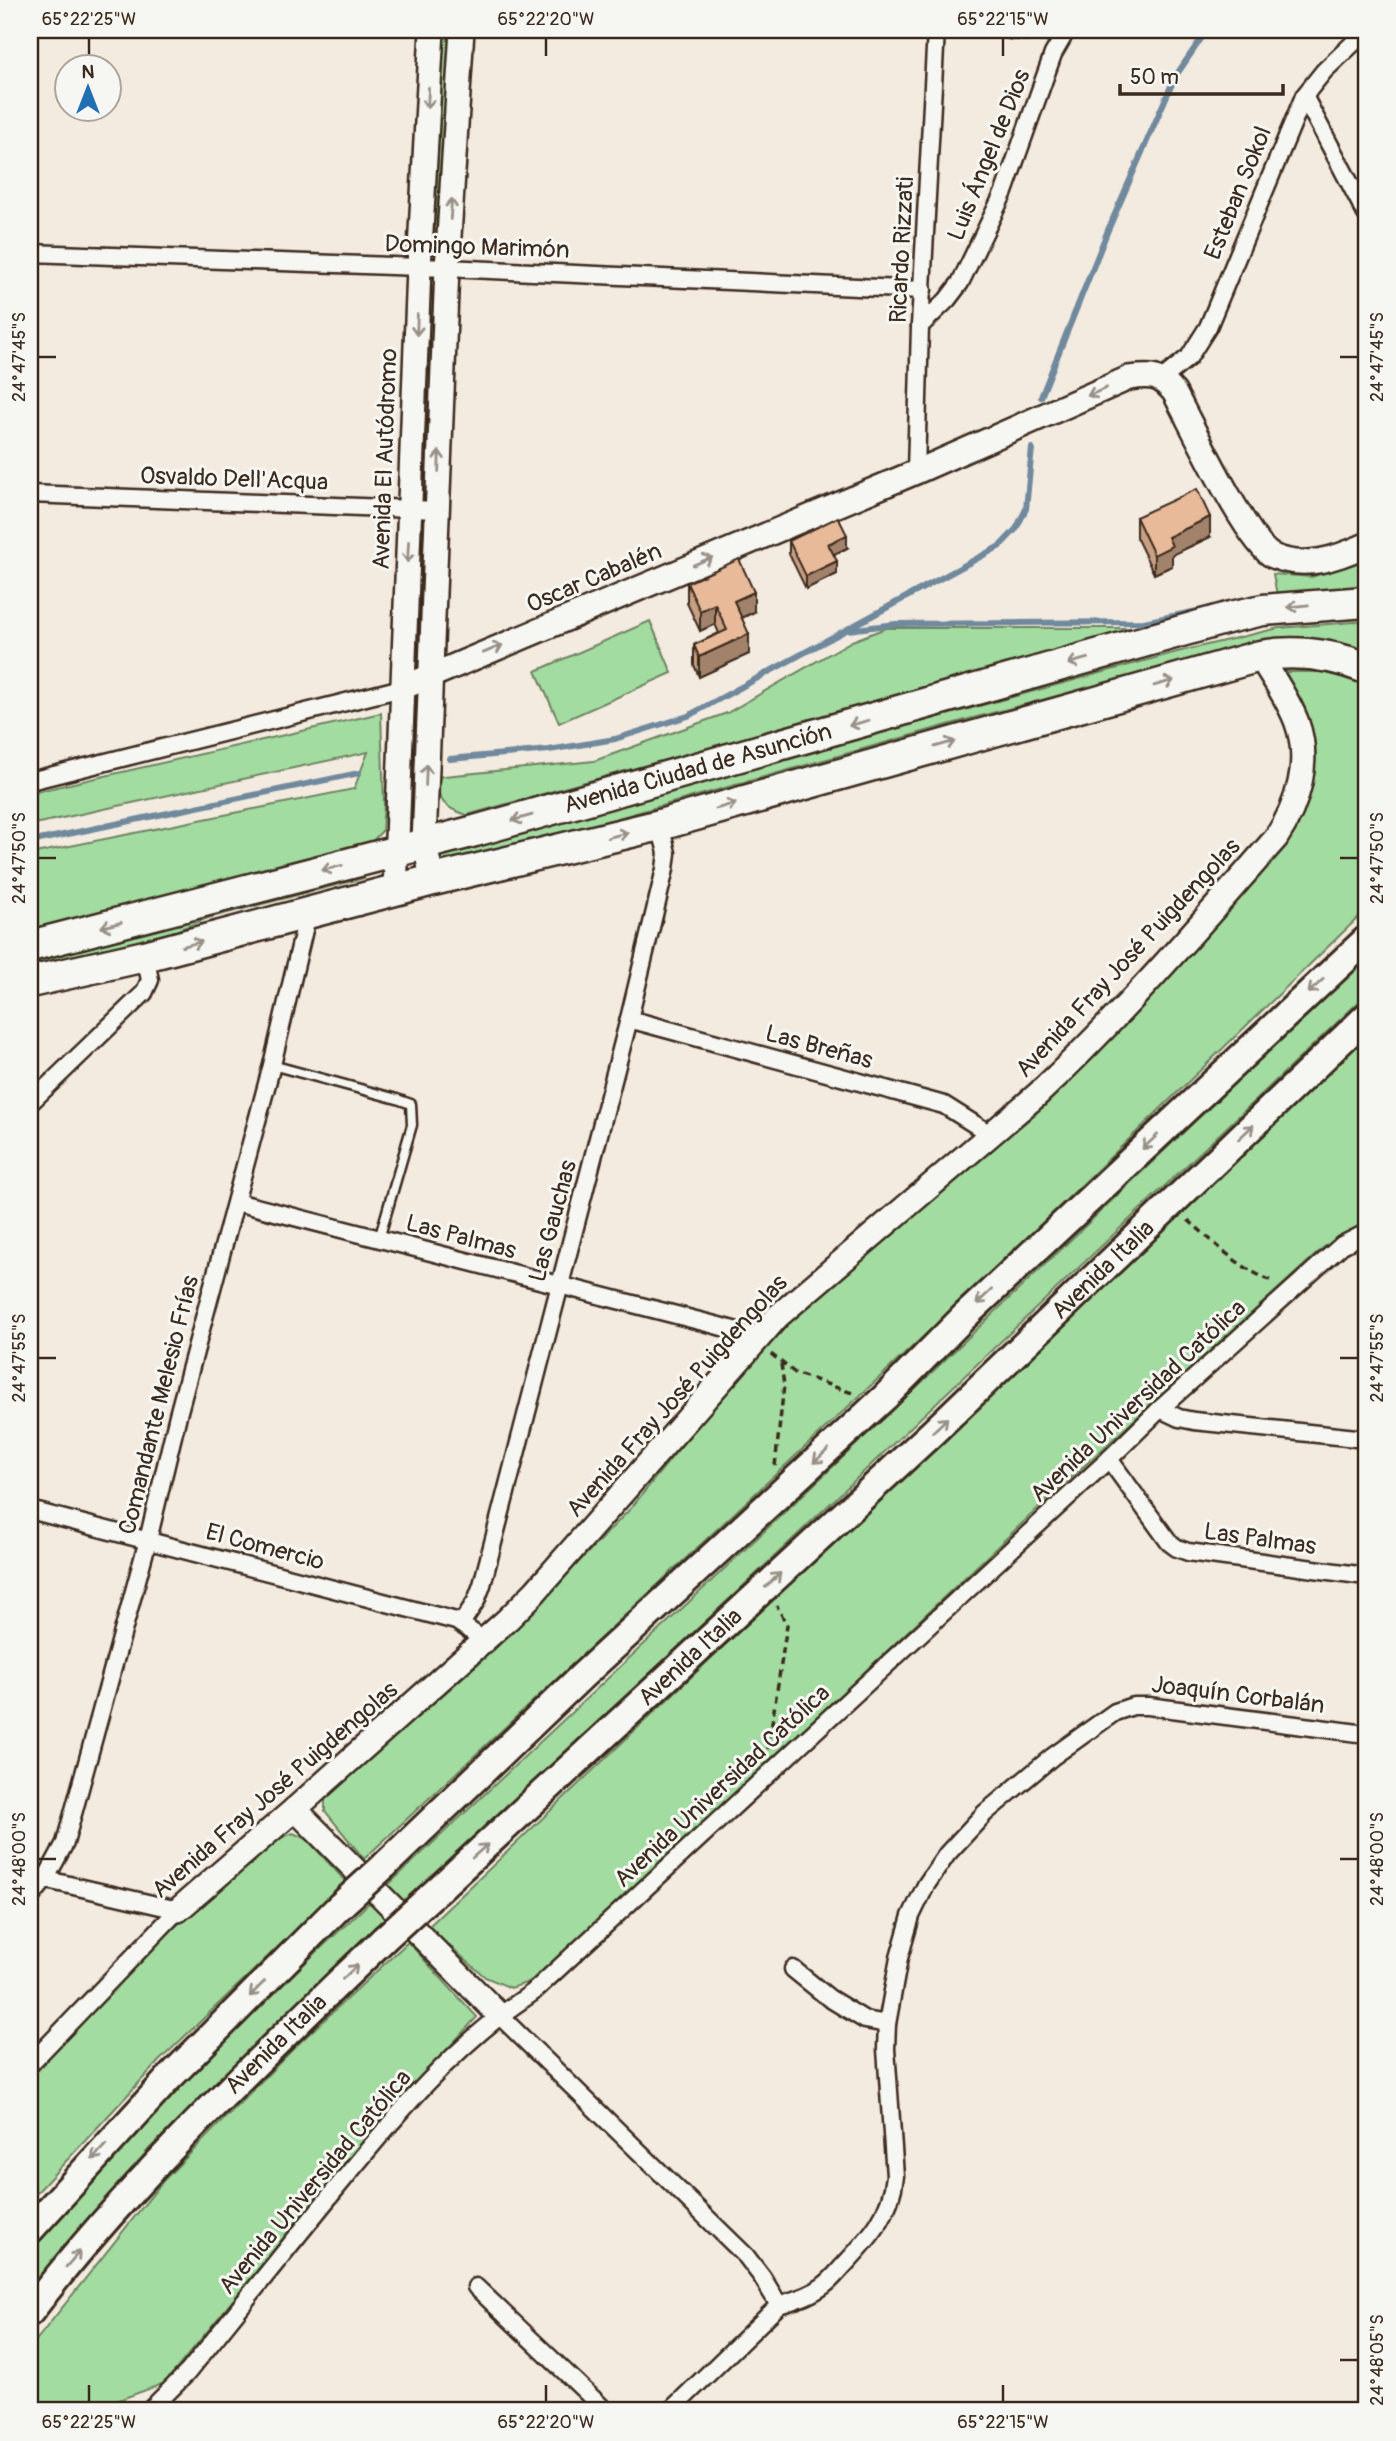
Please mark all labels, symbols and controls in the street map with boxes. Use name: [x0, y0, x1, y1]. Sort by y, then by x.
text: 65°22'25"W: [42, 8, 136, 31]
text: 65°22'20"W: [498, 8, 594, 31]
text: 65°22'15"W: [957, 8, 1049, 31]
north arrow: [52, 52, 122, 122]
scale bar: [1120, 52, 1282, 96]
text: N: [82, 60, 95, 84]
text: 50 m: [1130, 64, 1179, 91]
street label: Luis Ángel de Dios: [941, 65, 1037, 245]
one-way arrow: [422, 86, 435, 109]
street label: Esteban Sokol: [1198, 122, 1278, 264]
street label: Ricardo Rizzati: [884, 176, 920, 324]
one-way arrow: [444, 198, 457, 221]
street label: Domingo Marimón: [384, 229, 570, 265]
text: 24°47'45"S: [8, 312, 31, 402]
text: 24°47'45"S: [1366, 312, 1389, 402]
one-way arrow: [410, 313, 424, 336]
street label: Avenida El Autódromo: [367, 348, 403, 570]
one-way arrow: [1087, 386, 1108, 399]
one-way arrow: [432, 449, 445, 472]
street label: Osvaldo Dell'Acqua: [139, 461, 329, 497]
street label: Oscar Cabalén: [522, 537, 666, 619]
one-way arrow: [402, 541, 415, 564]
one-way arrow: [691, 554, 713, 567]
one-way arrow: [1287, 600, 1310, 613]
one-way arrow: [482, 642, 503, 655]
one-way arrow: [1067, 655, 1090, 668]
one-way arrow: [1152, 675, 1174, 688]
street label: Avenida Ciudad de Asunción: [560, 716, 835, 820]
one-way arrow: [848, 717, 870, 730]
one-way arrow: [933, 737, 955, 750]
one-way arrow: [420, 764, 433, 787]
one-way arrow: [714, 799, 736, 812]
text: 24°47'50"S: [8, 812, 31, 904]
one-way arrow: [511, 812, 533, 825]
text: 24°47'50"S: [1366, 812, 1389, 904]
one-way arrow: [606, 828, 629, 841]
street label: Avenida Fray José Puigdengolas: [1010, 832, 1247, 1083]
one-way arrow: [321, 862, 343, 875]
one-way arrow: [101, 919, 123, 932]
one-way arrow: [180, 937, 202, 950]
one-way arrow: [1308, 978, 1325, 995]
street label: Las Breñas: [762, 1019, 876, 1075]
one-way arrow: [1237, 1124, 1254, 1141]
one-way arrow: [1142, 1133, 1159, 1150]
street label: Las Gauchas: [523, 1157, 583, 1285]
street label: Las Palmas: [403, 1208, 520, 1266]
street label: Avenida Italia: [1045, 1214, 1160, 1325]
street label: Avenida Fray José Puigdengolas: [560, 1269, 794, 1523]
street label: Comandante Melesio Frías: [113, 1272, 205, 1538]
one-way arrow: [976, 1289, 993, 1306]
street label: Avenida Universidad Católica: [1024, 1293, 1252, 1509]
text: 24°47'55"S: [8, 1313, 31, 1403]
text: 24°47'55"S: [1366, 1313, 1389, 1403]
one-way arrow: [931, 1417, 948, 1434]
one-way arrow: [813, 1447, 830, 1464]
street label: El Comercio: [203, 1517, 328, 1577]
street label: Las Palmas: [1202, 1517, 1318, 1561]
one-way arrow: [764, 1571, 781, 1588]
street label: Avenida Italia: [632, 1602, 748, 1712]
street label: Joaquín Corbalán: [1150, 1670, 1326, 1720]
street label: Avenida Fray José Puigdengolas: [146, 1675, 404, 1905]
street label: Avenida Universidad Católica: [608, 1678, 836, 1894]
text: 24°48'00"S: [8, 1812, 31, 1906]
text: 24°48'00"S: [1366, 1812, 1389, 1906]
one-way arrow: [471, 1843, 489, 1859]
one-way arrow: [341, 1964, 358, 1981]
one-way arrow: [249, 1981, 266, 1998]
street label: Avenida Italia: [219, 1988, 333, 2100]
street label: Avenida Universidad Católica: [213, 2064, 417, 2300]
one-way arrow: [90, 2143, 107, 2160]
one-way arrow: [65, 2251, 81, 2269]
text: 24°48'05"S: [1366, 2314, 1389, 2406]
text: 65°22'25"W: [42, 2411, 136, 2434]
text: 65°22'20"W: [498, 2411, 594, 2434]
text: 65°22'15"W: [957, 2411, 1049, 2434]

